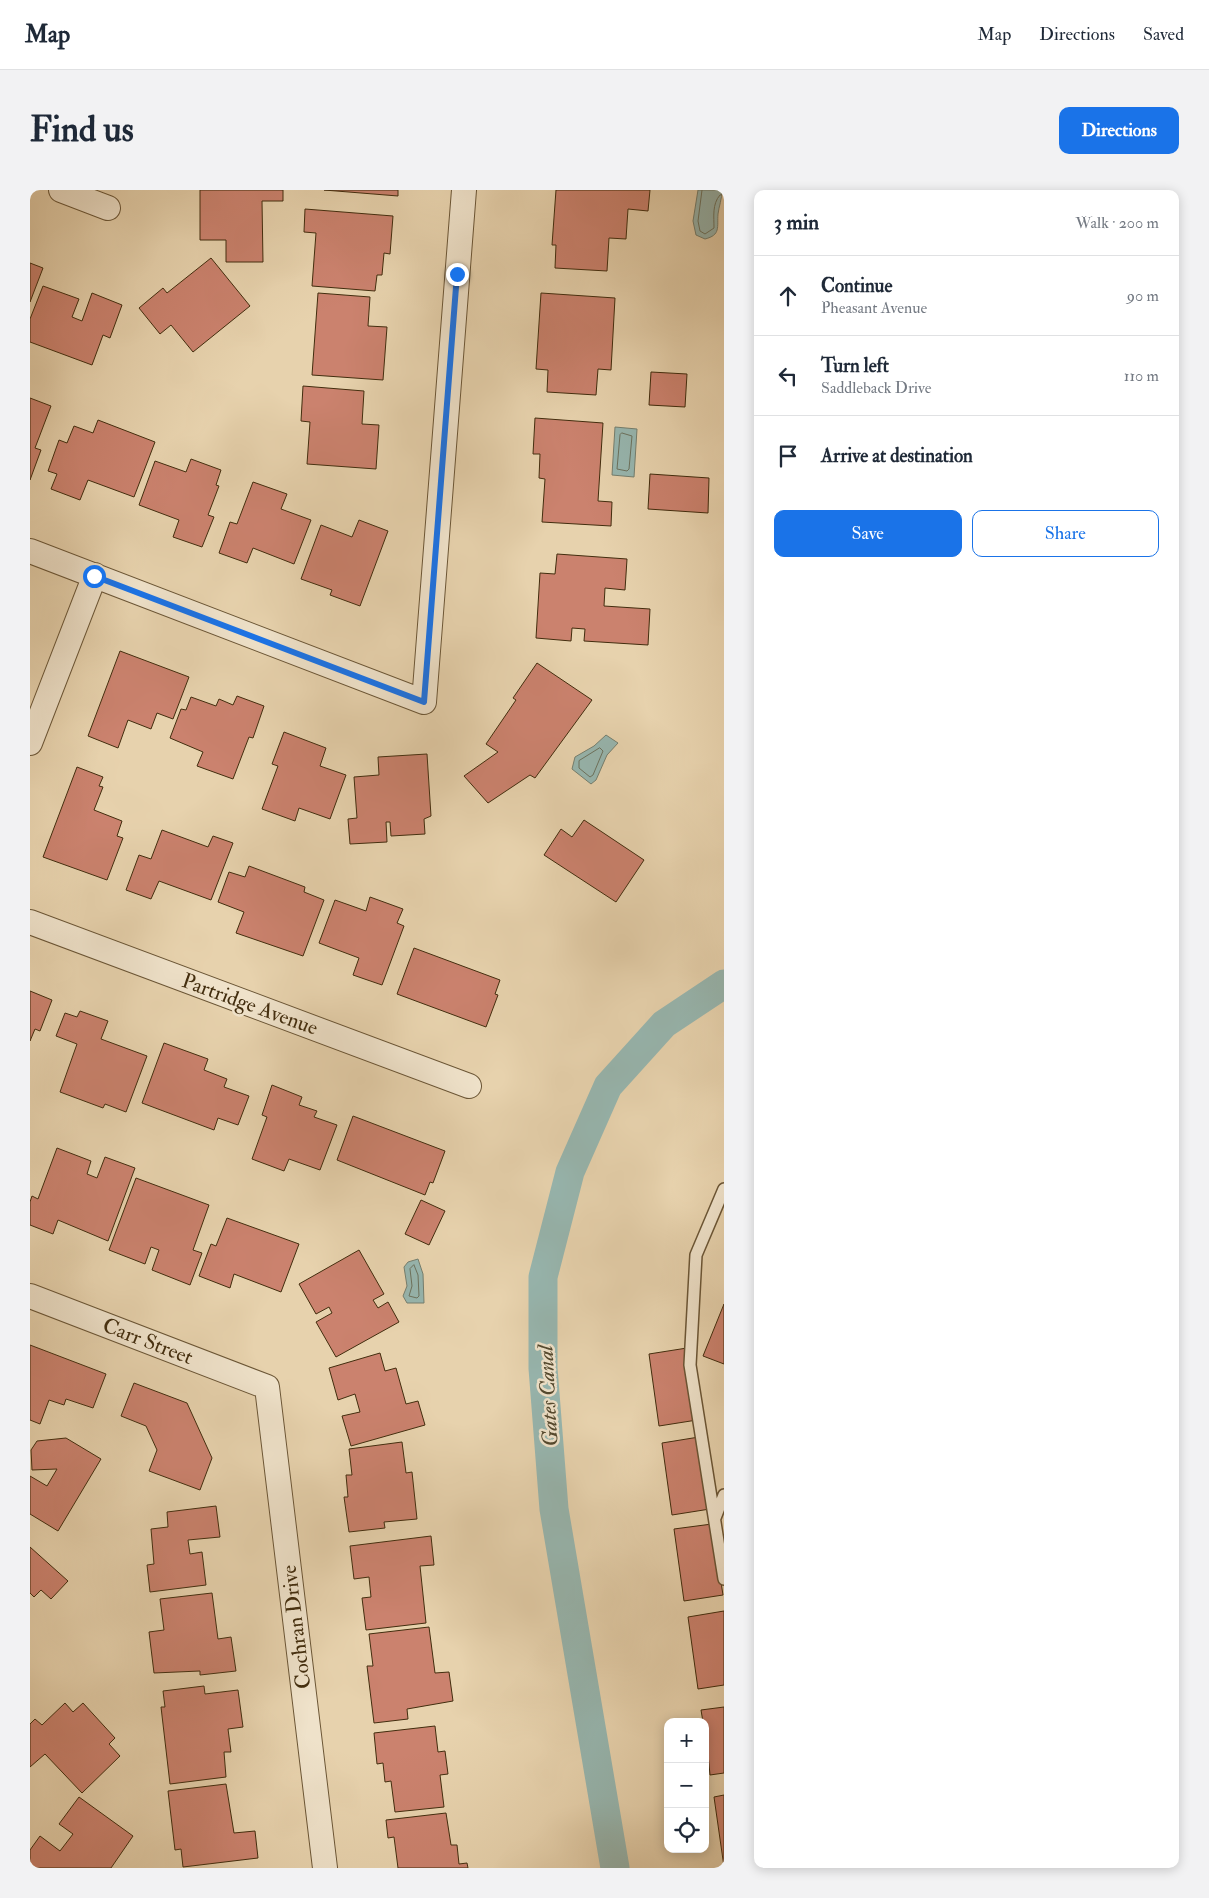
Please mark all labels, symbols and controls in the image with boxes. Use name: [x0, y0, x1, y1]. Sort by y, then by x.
text: Map: [25, 19, 70, 50]
text: Map: [978, 23, 1011, 46]
text: Directions: [1039, 23, 1115, 46]
text: Saved: [1143, 23, 1184, 46]
button: Directions: [1059, 107, 1179, 154]
text: Find us: [30, 108, 134, 152]
text: 3 min: [774, 209, 819, 236]
text: Walk · 200 m: [1076, 213, 1159, 233]
route end: [446, 263, 469, 286]
text: Continue: [821, 274, 892, 298]
icon: ahead: [774, 282, 802, 310]
text: 90 m: [1127, 286, 1159, 306]
text: Pheasant Avenue: [821, 298, 927, 318]
text: Turn left: [821, 354, 889, 378]
icon: left: [774, 362, 802, 390]
text: 110 m: [1124, 366, 1159, 386]
text: Saddleback Drive: [821, 378, 932, 398]
icon: arrive: [774, 442, 802, 470]
text: Arrive at destination: [821, 444, 973, 468]
button: Save: [774, 510, 962, 557]
button: Share: [972, 510, 1159, 557]
route start: [83, 565, 106, 588]
street label: Partridge Avenue: [178, 967, 322, 1042]
street label: Carr Street: [99, 1312, 197, 1371]
water label: Gates Canal: [531, 1343, 565, 1447]
street label: Cochran Drive: [275, 1563, 317, 1691]
map controls: [664, 1718, 709, 1853]
button: +: [664, 1718, 709, 1763]
button: −: [664, 1763, 709, 1808]
button: locate: [664, 1808, 709, 1853]

